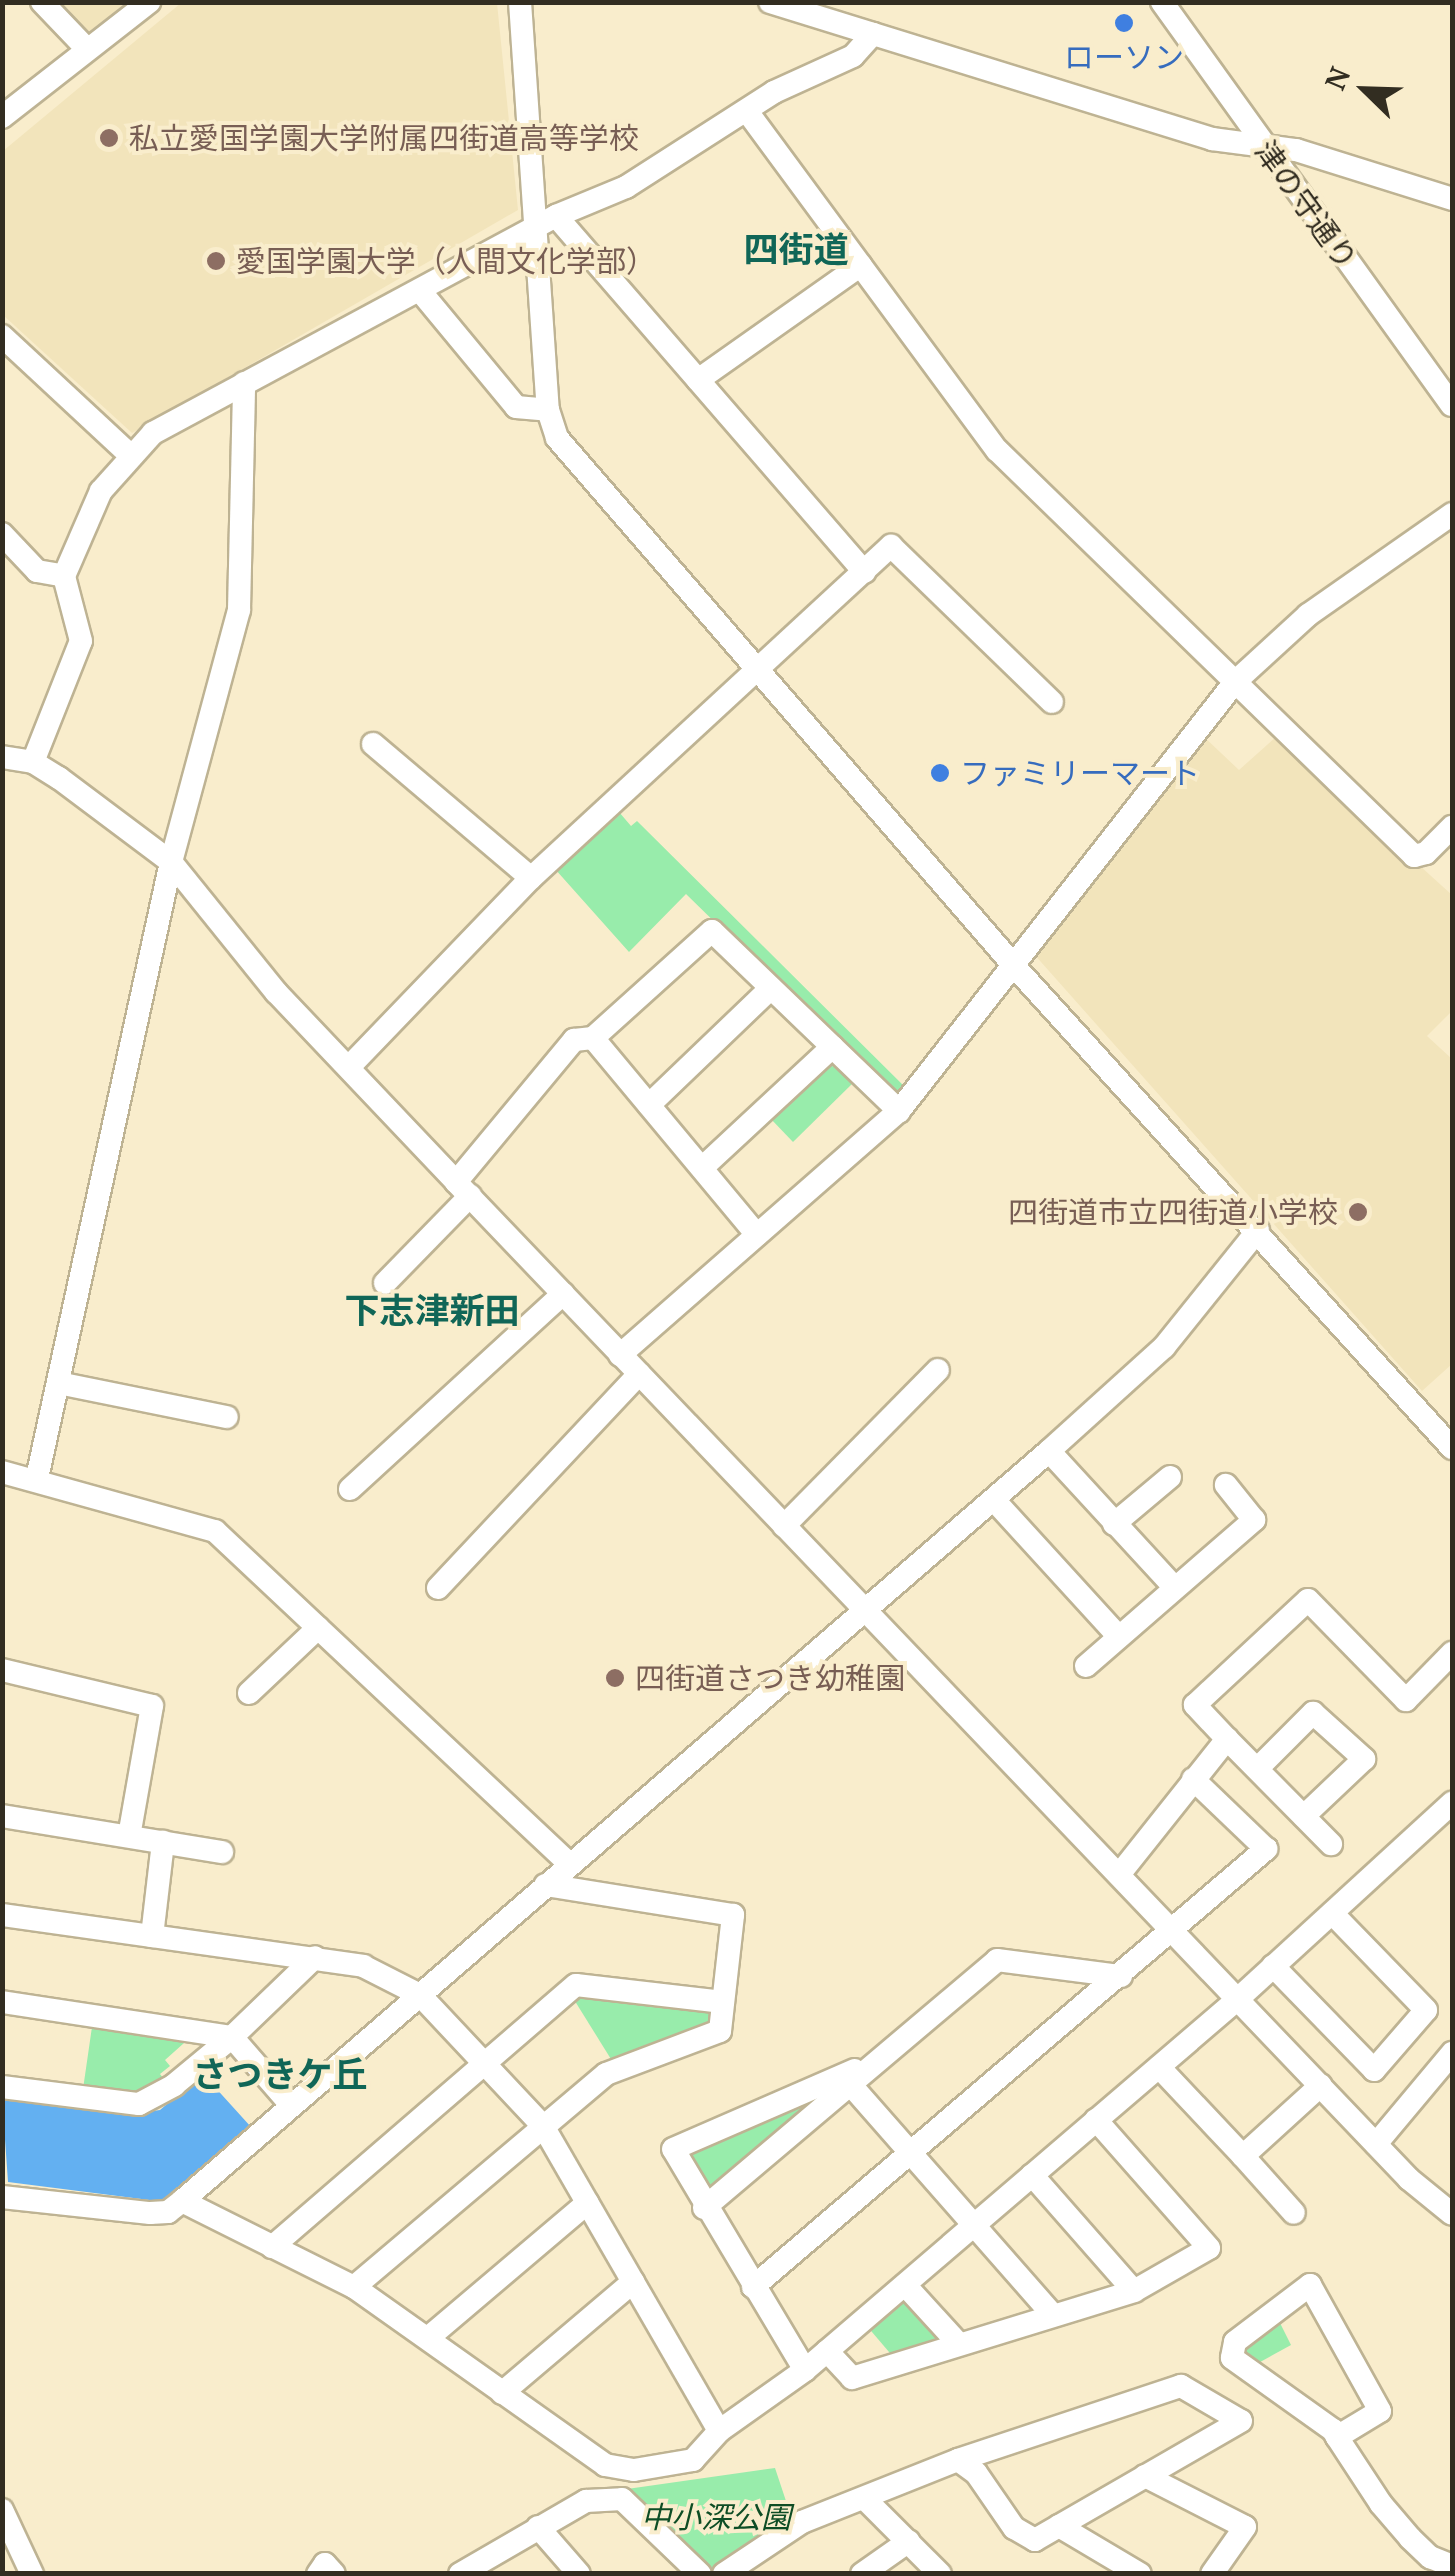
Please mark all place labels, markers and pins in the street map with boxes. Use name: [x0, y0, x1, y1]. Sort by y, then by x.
marker: ローソン: [1113, 12, 1135, 34]
place label: ローソン: [1064, 39, 1184, 75]
place label: 私立愛国学園大学附属四街道高等学校: [129, 120, 639, 156]
marker: 私立愛国学園大学附属四街道高等学校: [98, 127, 120, 149]
place label: 愛国学園大学（人間文化学部）: [236, 243, 656, 279]
marker: 愛国学園大学（人間文化学部）: [205, 250, 227, 272]
place label: ファミリーマート: [960, 755, 1200, 791]
marker: ファミリーマート: [929, 762, 951, 784]
place label: 四街道市立四街道小学校: [1008, 1194, 1338, 1230]
marker: 四街道市立四街道小学校: [1347, 1201, 1369, 1223]
place label: 四街道さつき幼稚園: [635, 1660, 905, 1696]
marker: 四街道さつき幼稚園: [604, 1667, 626, 1689]

